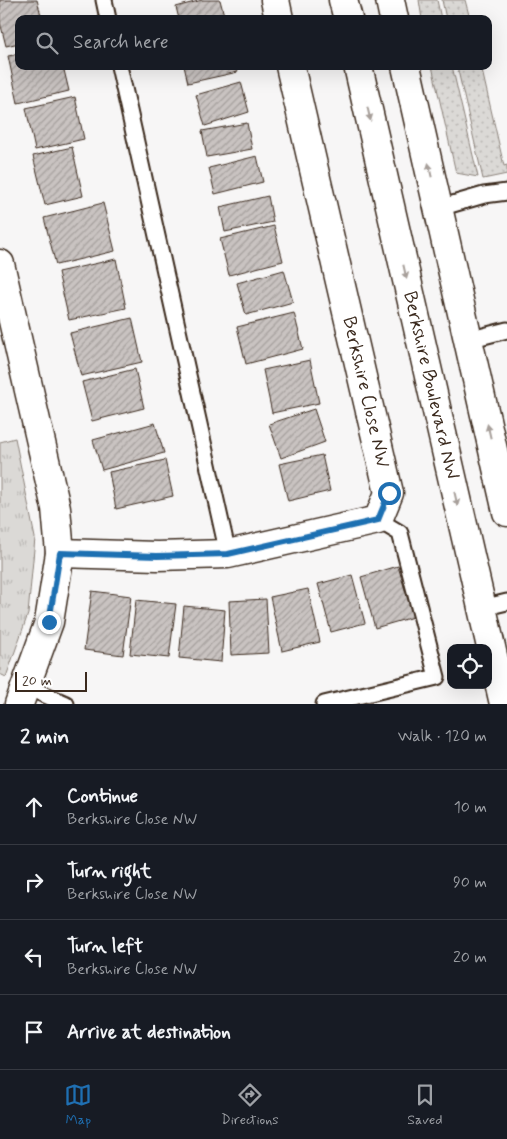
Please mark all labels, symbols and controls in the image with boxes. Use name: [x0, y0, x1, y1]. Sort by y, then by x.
search box: [15, 15, 492, 70]
icon: search: [33, 29, 61, 57]
text: Search here: [73, 30, 169, 55]
one-way arrow: [365, 106, 373, 121]
one-way arrow: [426, 162, 434, 177]
one-way arrow: [401, 265, 409, 280]
street label: Berkshire Boulevard NW: [397, 289, 465, 482]
street label: Berkshire Close NW: [336, 314, 396, 470]
one-way arrow: [484, 422, 492, 438]
route start: [378, 482, 401, 505]
one-way arrow: [452, 492, 460, 507]
route end: [38, 611, 61, 634]
map controls: [447, 644, 492, 689]
button: locate: [447, 644, 492, 689]
scale bar: [15, 669, 88, 692]
text: 20 m: [22, 672, 52, 690]
text: 2 min: [20, 723, 69, 751]
text: Walk · 120 m: [398, 726, 487, 747]
text: Continue: [67, 784, 138, 809]
icon: ahead: [20, 793, 48, 821]
text: 10 m: [454, 797, 487, 818]
text: Berkshire Close NW: [67, 809, 197, 830]
text: Turn right: [67, 859, 151, 884]
icon: right: [20, 868, 48, 896]
text: 90 m: [453, 872, 487, 893]
text: Berkshire Close NW: [67, 884, 197, 905]
text: Turn left: [67, 934, 143, 959]
icon: left: [20, 943, 48, 971]
text: 20 m: [453, 947, 487, 968]
text: Berkshire Close NW: [67, 959, 197, 980]
icon: arrive: [20, 1018, 48, 1046]
text: Arrive at destination: [67, 1020, 231, 1045]
tab: Map: [64, 1081, 92, 1129]
tab: Directions: [221, 1081, 279, 1129]
tab: Saved: [407, 1081, 443, 1129]

